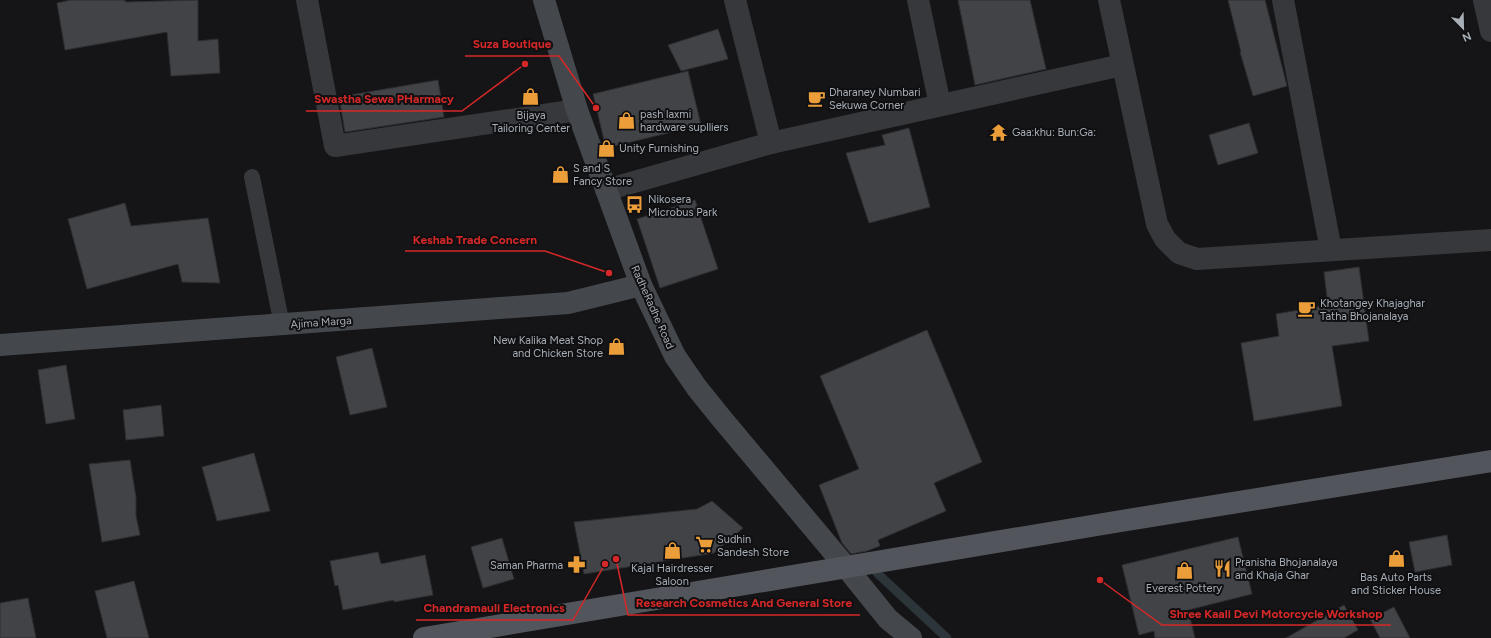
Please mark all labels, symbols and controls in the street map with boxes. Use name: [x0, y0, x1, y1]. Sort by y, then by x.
north arrow: [1443, 8, 1483, 48]
text: N: [1460, 29, 1473, 44]
callout: Suza Boutique: [465, 32, 559, 56]
text: Suza Boutique: [473, 37, 552, 51]
place label: Dharaney Numbari Sekuwa Corner: [829, 86, 920, 112]
callout: Swastha Sewa PHarmacy: [306, 87, 462, 111]
shop icon: Bijaya Tailoring Center: [521, 87, 541, 107]
cafe icon: Dharaney Numbari Sekuwa Corner: [806, 88, 826, 108]
text: Swastha Sewa PHarmacy: [314, 92, 454, 106]
place label: pash laxmi hardware suplliers: [640, 108, 728, 134]
place label: Bijaya Tailoring Center: [492, 109, 570, 135]
shop icon: pash laxmi hardware suplliers: [617, 110, 637, 130]
temple icon: Gaa:khu: Bun:Ga:: [989, 122, 1009, 142]
place label: Gaa:khu: Bun:Ga:: [1012, 126, 1096, 139]
shop icon: Unity Furnishing: [596, 138, 616, 158]
place label: Unity Furnishing: [619, 142, 699, 155]
place label: S and S Fancy Store: [573, 162, 632, 188]
shop icon: S and S Fancy Store: [550, 164, 570, 184]
place label: Nikosera Microbus Park: [648, 193, 718, 219]
bus stop icon: Nikosera Microbus Park: [625, 195, 645, 215]
callout: Keshab Trade Concern: [405, 227, 545, 251]
text: Keshab Trade Concern: [413, 233, 537, 247]
street label: RadheRadhe Road: [628, 263, 677, 351]
place label: Khotangey Khajaghar Tatha Bhojanalaya: [1320, 297, 1425, 323]
cafe icon: Khotangey Khajaghar Tatha Bhojanalaya: [1297, 299, 1317, 319]
street label: Ajima Marga: [290, 314, 352, 331]
place label: New Kalika Meat Shop and Chicken Store: [493, 334, 603, 360]
shop icon: New Kalika Meat Shop and Chicken Store: [606, 336, 626, 356]
place label: Sudhin Sandesh Store: [717, 533, 789, 559]
supermarket icon: Sudhin Sandesh Store: [694, 535, 714, 555]
shop icon: Kajal Hairdresser Saloon: [662, 540, 682, 560]
shop icon: Bas Auto Parts and Sticker House: [1386, 549, 1406, 569]
pharmacy icon: Saman Pharma: [566, 555, 586, 575]
place label: Pranisha Bhojanalaya and Khaja Ghar: [1235, 556, 1338, 582]
restaurant icon: Pranisha Bhojanalaya and Khaja Ghar: [1212, 558, 1232, 578]
place label: Saman Pharma: [490, 559, 563, 572]
shop icon: Everest Pottery: [1174, 560, 1194, 580]
place label: Kajal Hairdresser Saloon: [631, 562, 713, 588]
place label: Bas Auto Parts and Sticker House: [1351, 571, 1441, 597]
place label: Everest Pottery: [1146, 582, 1222, 595]
callout: Research Cosmetics And General Store: [628, 591, 860, 615]
callout: Chandramauli Electronics: [416, 596, 573, 620]
text: Research Cosmetics And General Store: [636, 596, 853, 610]
text: Chandramauli Electronics: [423, 601, 565, 615]
callout: Shree Kaali Devi Motorcycle Workshop: [1162, 601, 1391, 625]
text: Shree Kaali Devi Motorcycle Workshop: [1169, 607, 1383, 621]

